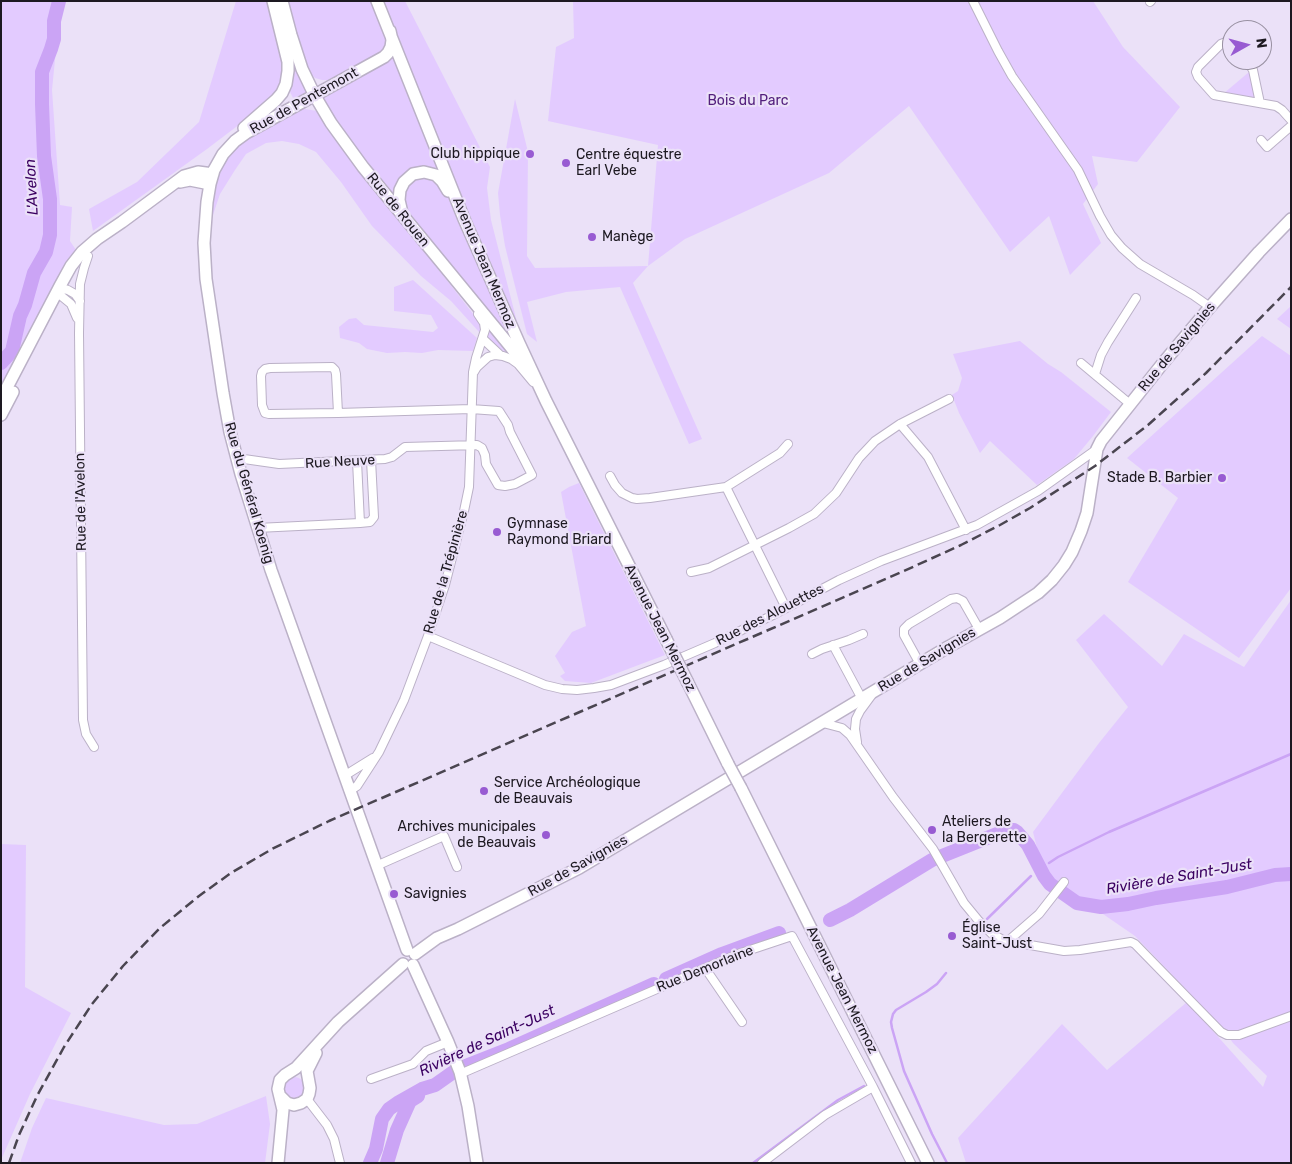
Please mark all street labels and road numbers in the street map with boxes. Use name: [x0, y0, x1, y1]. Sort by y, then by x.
street label: Rue de Pentemont: [247, 64, 361, 138]
street label: Rue de Rouen: [363, 170, 433, 250]
street label: Avenue Jean Mermoz: [449, 195, 519, 331]
street label: Rue de Savignies: [1135, 299, 1219, 395]
street label: Rue du Général Koenig: [221, 420, 277, 566]
street label: Rue Neuve: [305, 452, 375, 472]
street label: Rue de l'Avelon: [72, 453, 90, 551]
street label: Rue de la Trépinière: [420, 508, 472, 636]
street label: Avenue Jean Mermoz: [621, 562, 699, 694]
street label: Rue des Alouettes: [713, 581, 827, 649]
street label: Rue de Savignies: [875, 624, 979, 696]
street label: Rue de Savignies: [525, 832, 631, 900]
street label: Avenue Jean Mermoz: [803, 924, 881, 1056]
street label: Rue Demorlaine: [654, 942, 756, 996]

